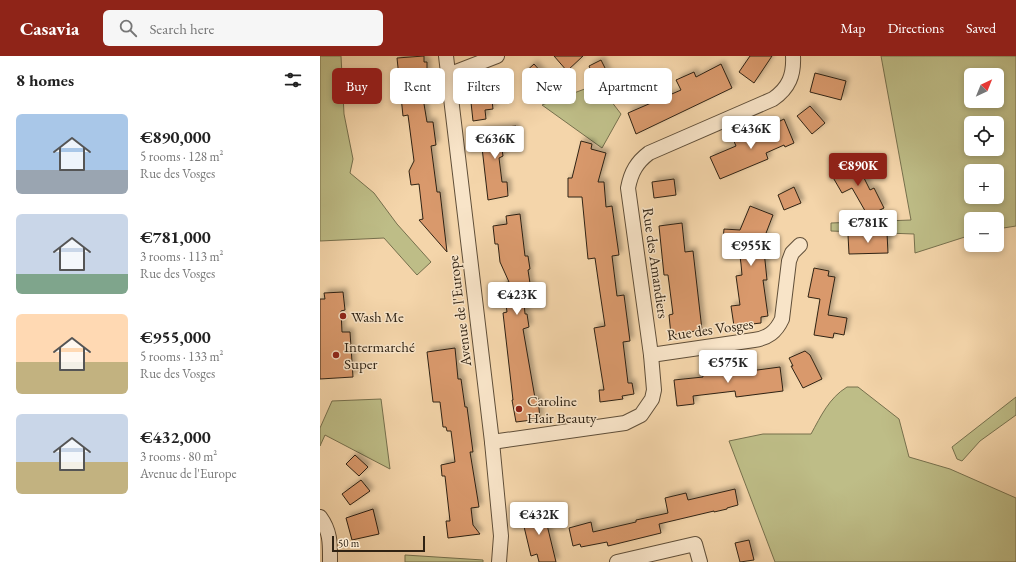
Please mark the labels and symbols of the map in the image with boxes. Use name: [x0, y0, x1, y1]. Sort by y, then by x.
north arrow: [964, 68, 1004, 108]
pin: €436K: [723, 116, 779, 150]
pin: €636K: [467, 126, 523, 160]
pin: €890K: [830, 153, 886, 187]
street label: Rue des Amandiers: [639, 206, 673, 320]
pin: €781K: [840, 210, 896, 244]
pin: €955K: [723, 233, 779, 267]
street label: Avenue de l'Europe: [443, 254, 475, 369]
pin: €423K: [489, 282, 545, 316]
place label: Wash Me: [351, 307, 404, 326]
marker: Wash Me: [338, 311, 348, 321]
street label: Rue des Vosges: [666, 314, 754, 344]
place label: Intermarché Super: [344, 337, 415, 373]
marker: Intermarché Super: [331, 350, 341, 360]
pin: €575K: [700, 350, 756, 384]
place label: Caroline Hair Beauty: [527, 391, 597, 427]
marker: Caroline Hair Beauty: [514, 404, 524, 414]
pin: €432K: [511, 502, 567, 536]
scale bar: [332, 534, 425, 553]

